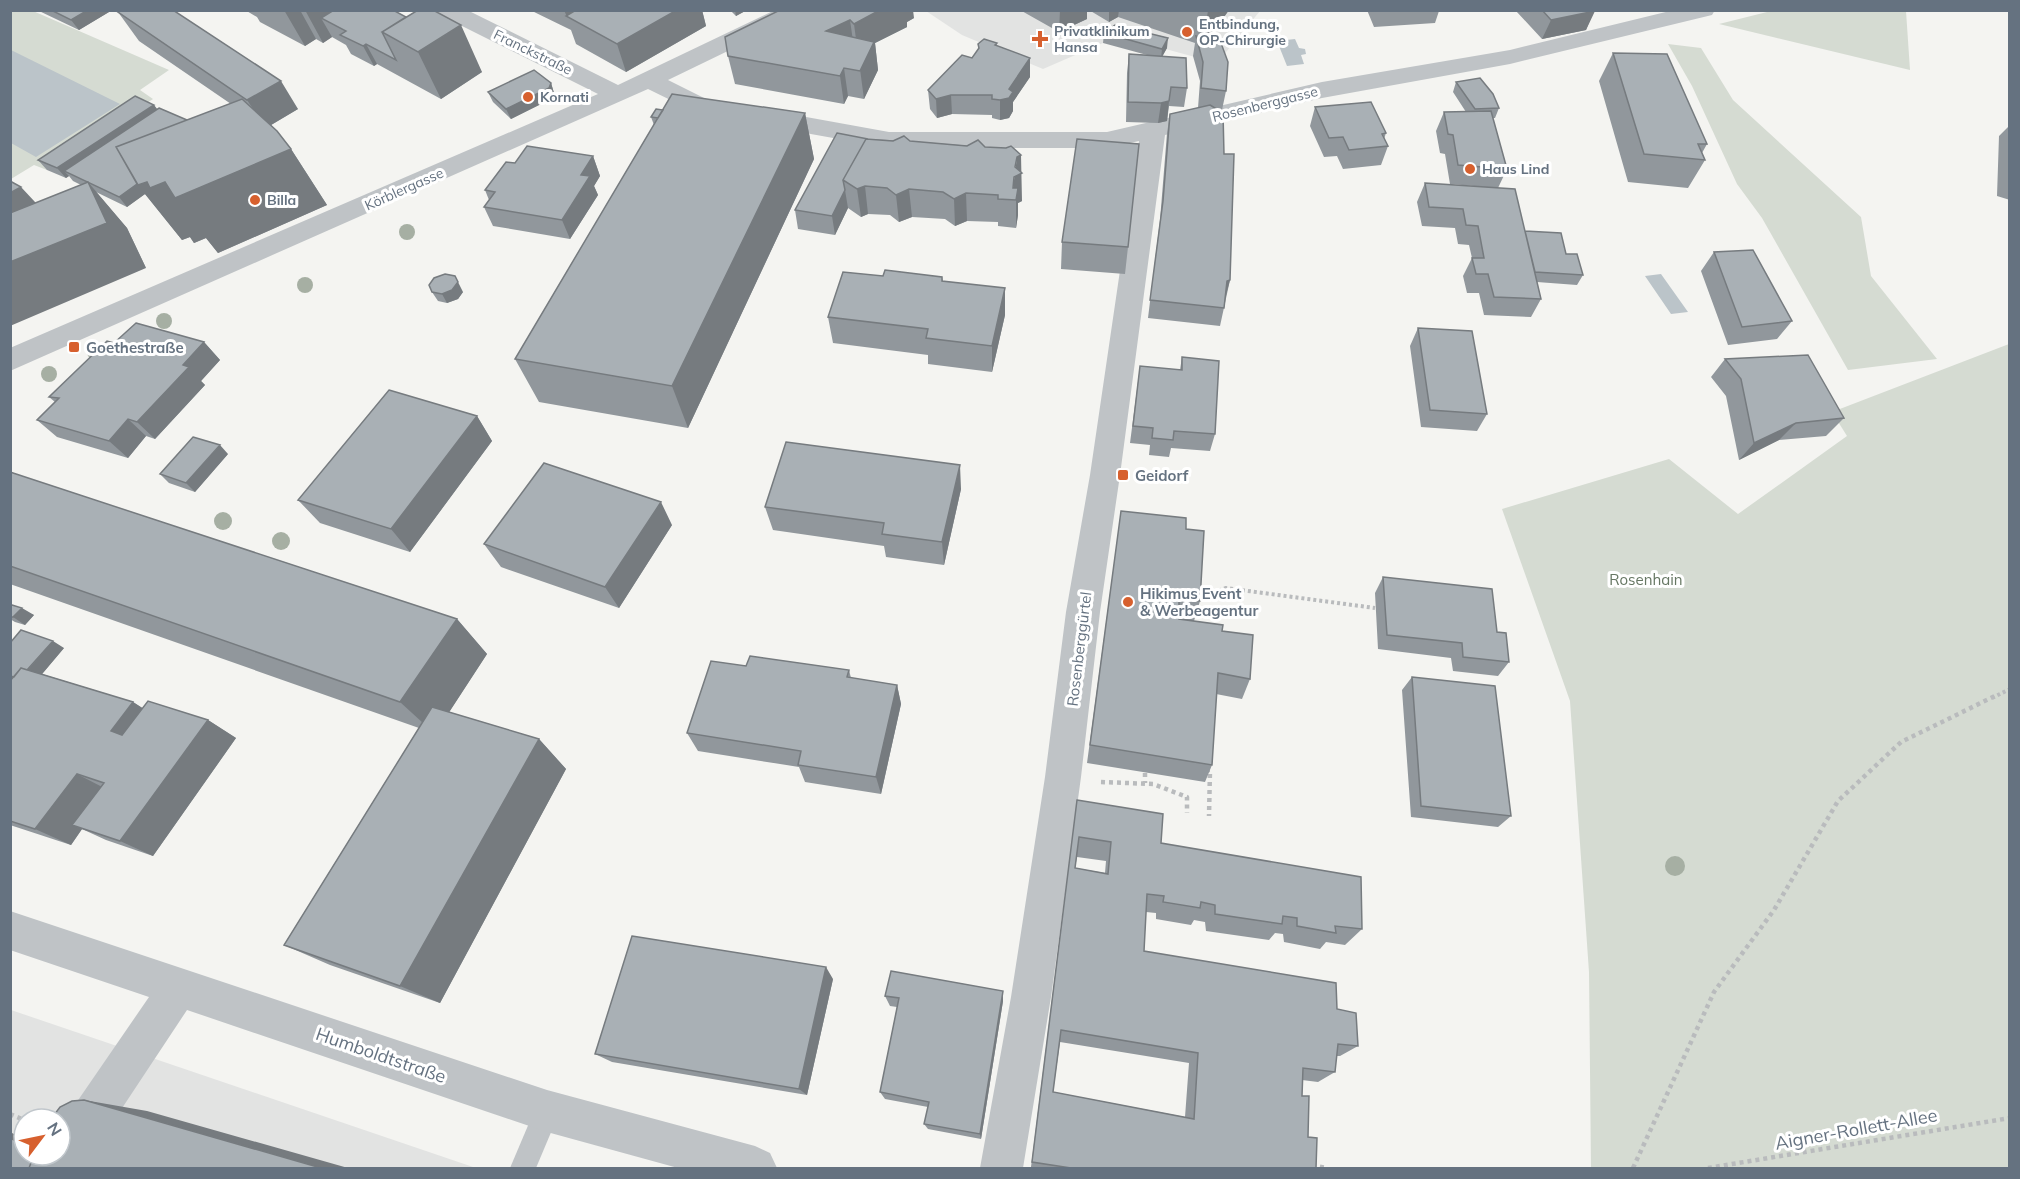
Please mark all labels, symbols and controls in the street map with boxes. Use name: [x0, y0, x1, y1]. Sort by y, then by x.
place label: Entbindung, OP-Chirurgie: [1199, 15, 1286, 49]
place label: Privatklinikum Hansa: [1054, 22, 1150, 56]
street label: Franckstraße: [491, 25, 575, 79]
marker: Entbindung, OP-Chirurgie: [1180, 25, 1194, 39]
marker: Privatklinikum Hansa: [1031, 30, 1049, 48]
street label: Rosenberggasse: [1210, 82, 1320, 126]
place label: Kornati: [540, 88, 589, 106]
marker: Kornati: [521, 90, 535, 104]
place label: Haus Lind: [1482, 160, 1549, 178]
marker: Haus Lind: [1463, 162, 1477, 176]
street label: Körblergasse: [362, 164, 446, 214]
place label: Billa: [267, 191, 296, 209]
marker: Billa: [248, 193, 262, 207]
place label: Goethestraße: [86, 338, 184, 357]
marker: Goethestraße: [67, 340, 81, 354]
place label: Geidorf: [1135, 466, 1189, 485]
marker: Geidorf: [1116, 468, 1130, 482]
park label: Rosenhain: [1609, 570, 1683, 589]
place label: Hikimus Event & Werbeagentur: [1140, 584, 1258, 620]
street label: Rosenberggürtel: [1063, 591, 1095, 707]
marker: Hikimus Event & Werbeagentur: [1121, 595, 1135, 609]
street label: Humboldtstraße: [313, 1022, 449, 1088]
street label: Aigner-Rollett-Allee: [1773, 1103, 1939, 1155]
north arrow: [12, 1107, 72, 1167]
text: N: [43, 1119, 66, 1139]

